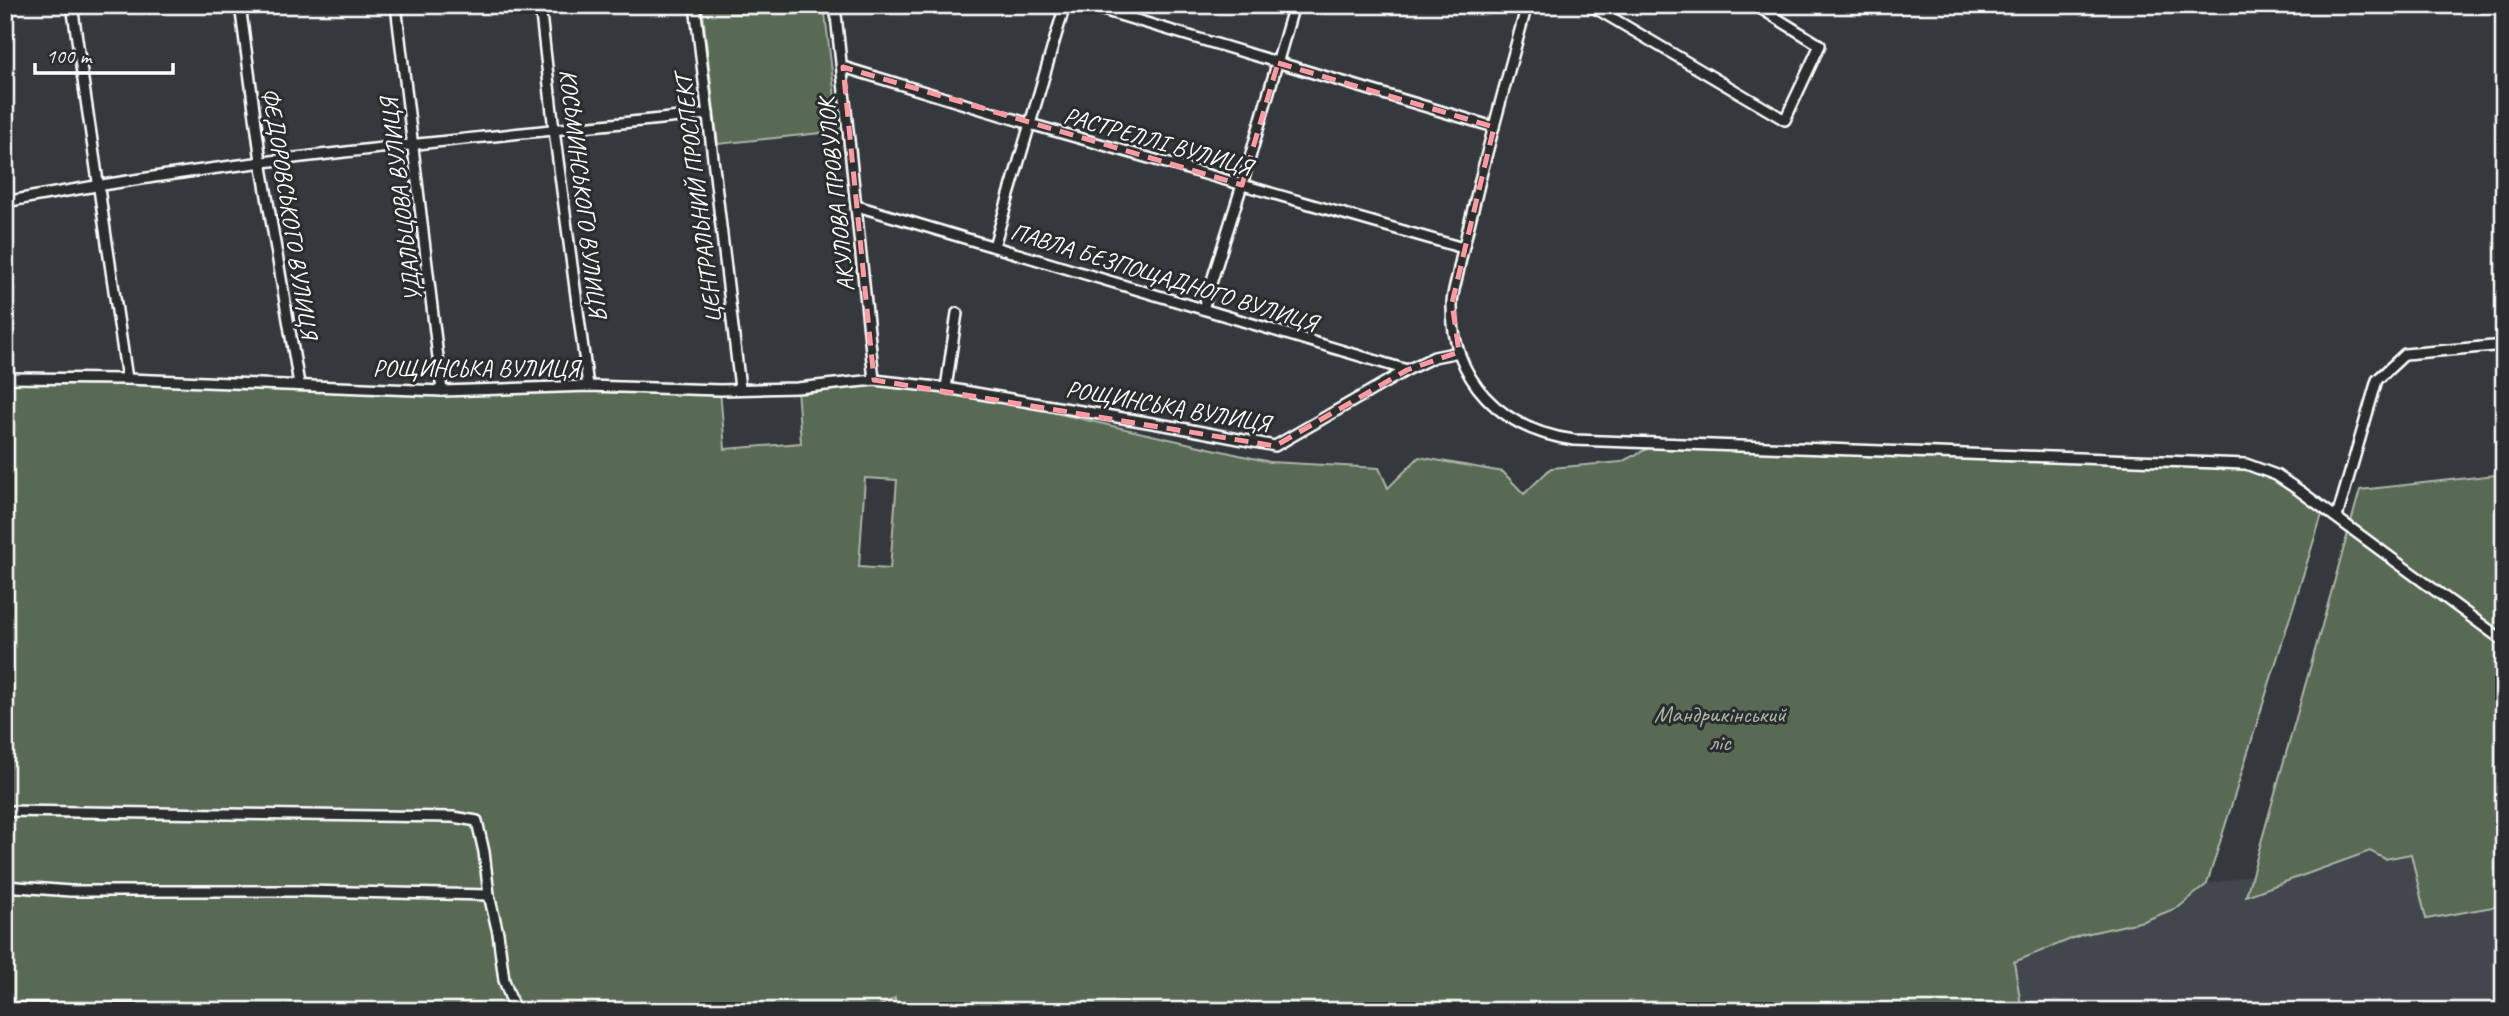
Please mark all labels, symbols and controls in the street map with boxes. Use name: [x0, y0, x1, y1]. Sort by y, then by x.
scale bar: [35, 32, 173, 76]
text: 100 m: [46, 43, 93, 69]
street label: КОСЬМИНСЬКОГО ВУЛИЦЯ: [553, 67, 614, 322]
street label: ЦЕНТРАЛЬНИЙ ПРОСПЕКТ: [667, 67, 728, 325]
street label: ФЕДОРОВСЬКОГО ВУЛИЦЯ: [255, 86, 325, 344]
street label: УДАЛЬЦОВА ВУЛИЦЯ: [373, 93, 428, 303]
street label: АКУЛОВА ПРОВУЛОК: [811, 93, 861, 293]
street label: РАСТРЕЛЛІ ВУЛИЦЯ: [1061, 100, 1258, 183]
street label: ПАВЛА БЕЗПОЩАДНОГО ВУЛИЦЯ: [1007, 216, 1324, 339]
street label: РОЩИНСЬКА ВУЛИЦЯ: [373, 353, 582, 383]
street label: РОЩИНСЬКА ВУЛИЦЯ: [1064, 373, 1275, 439]
park label: Мандрикінський ліс: [1654, 699, 1788, 757]

